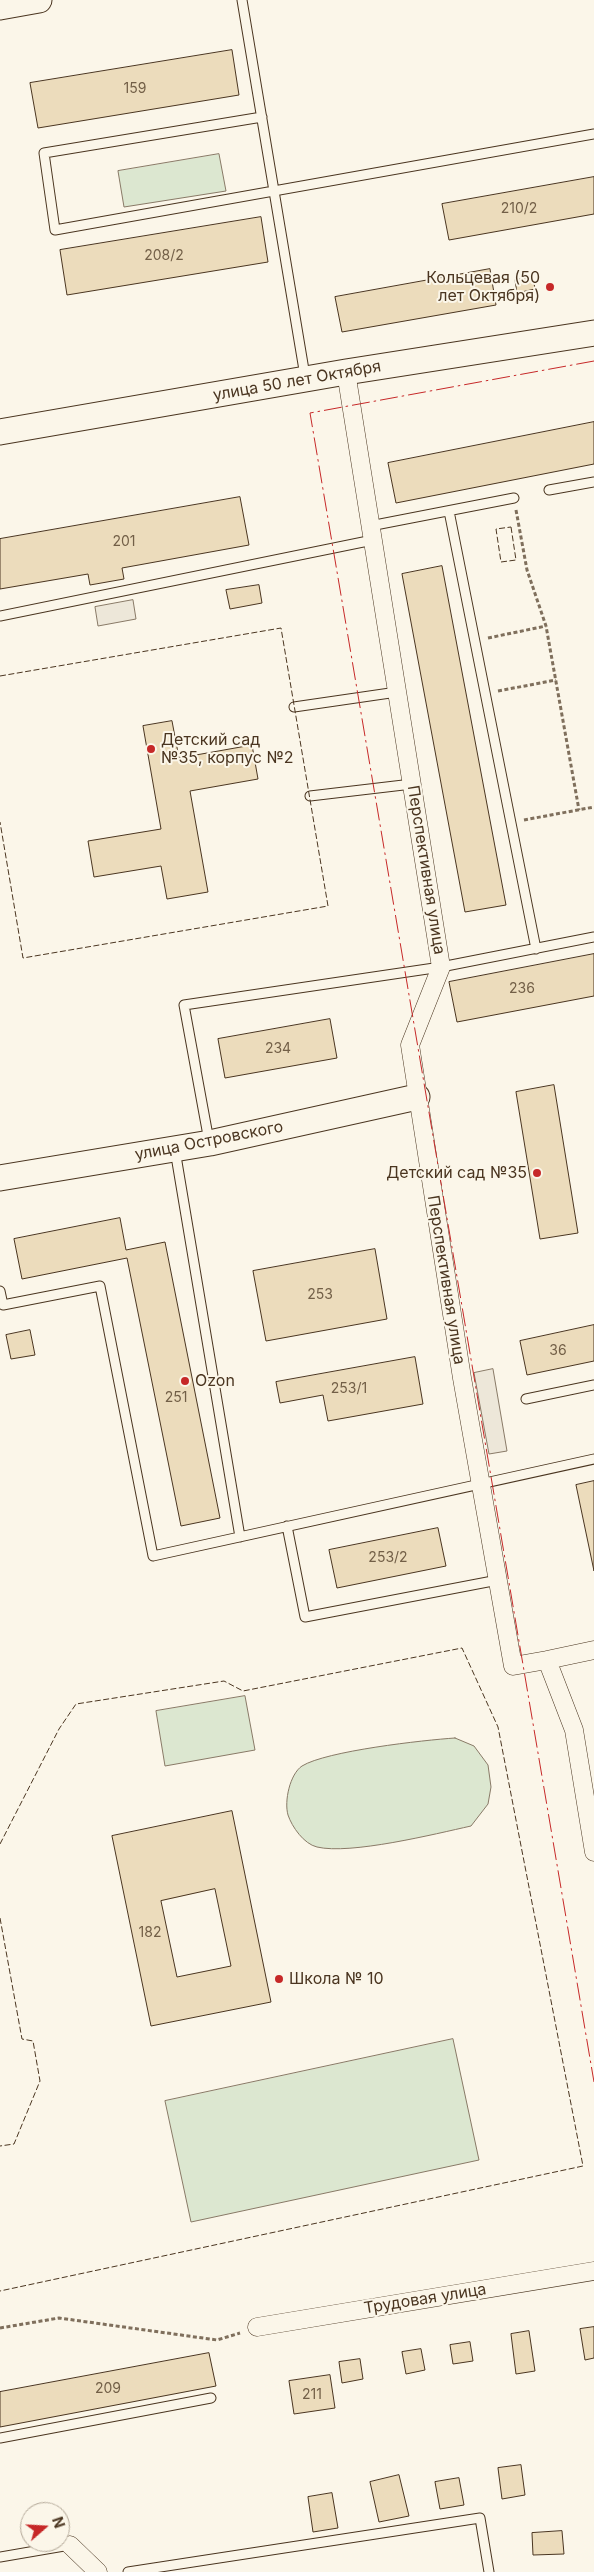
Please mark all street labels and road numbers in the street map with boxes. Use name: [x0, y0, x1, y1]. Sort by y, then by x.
street label: улица 50 лет Октября: [212, 357, 382, 405]
street label: Перспективная улица: [403, 784, 449, 956]
street label: улица Островского: [133, 1117, 285, 1165]
street label: Перспективная улица: [423, 1194, 469, 1366]
street label: Трудовая улица: [362, 2280, 488, 2318]

